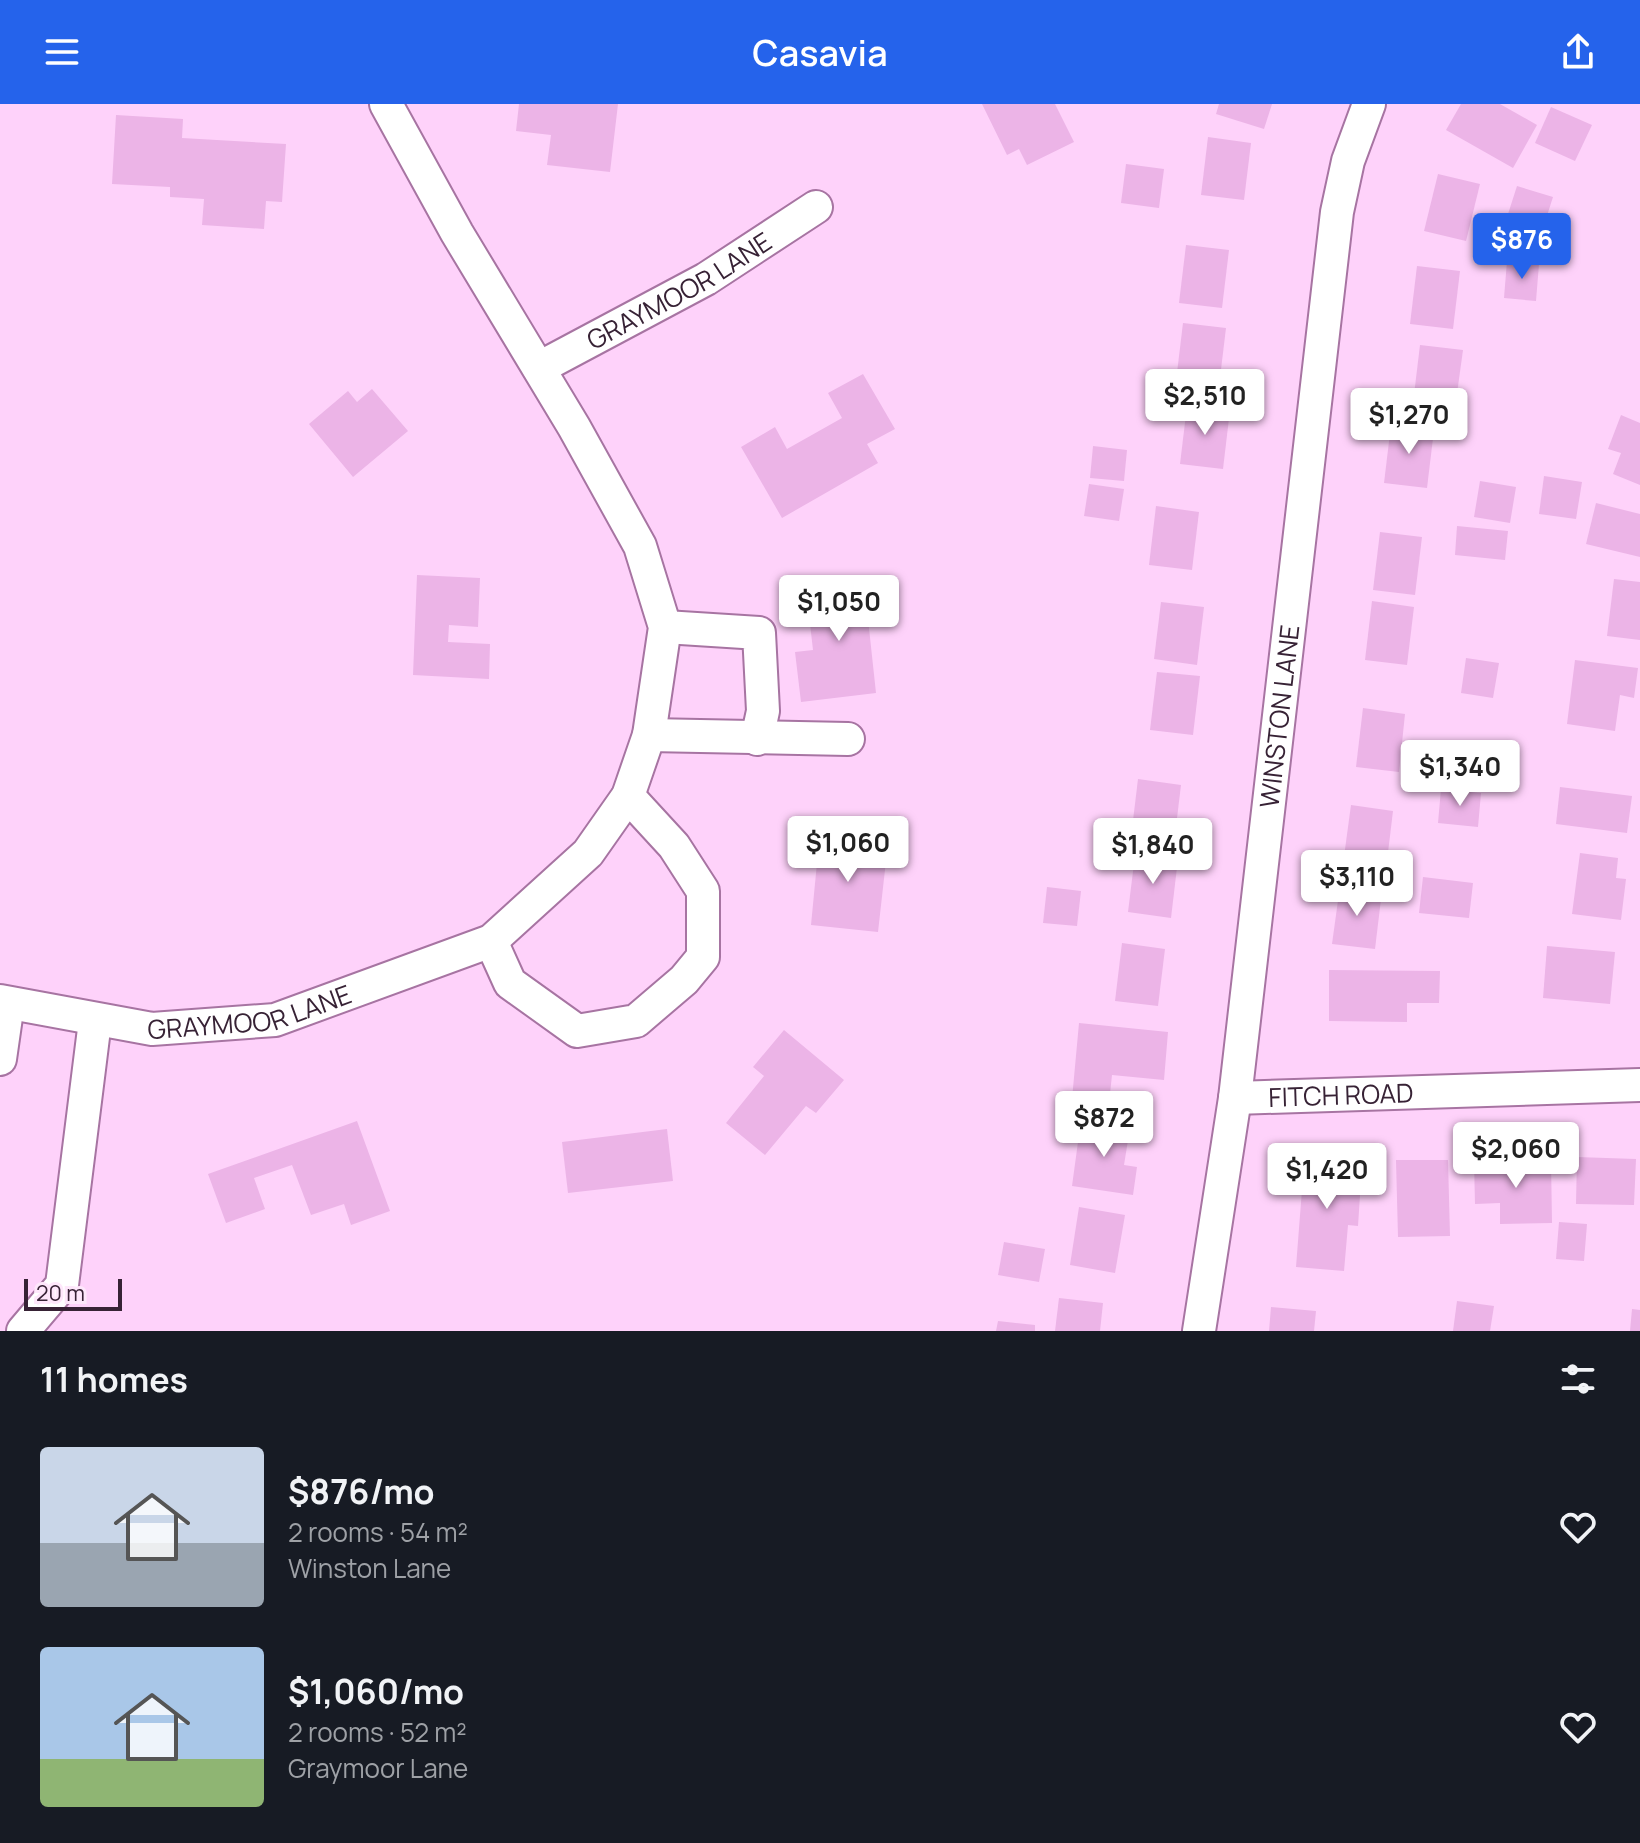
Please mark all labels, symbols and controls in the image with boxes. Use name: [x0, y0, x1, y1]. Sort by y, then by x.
text: Casavia: [752, 28, 888, 77]
icon: menu: [40, 30, 84, 74]
icon: share: [1556, 30, 1600, 74]
pin: $876: [1475, 213, 1569, 281]
text: $876: [1491, 221, 1553, 257]
street label: GRAYMOOR LANE: [580, 223, 778, 357]
pin: $2,510: [1140, 369, 1270, 437]
text: $2,510: [1163, 377, 1247, 413]
pin: $1,270: [1344, 388, 1474, 456]
text: $1,270: [1368, 396, 1450, 432]
pin: $1,050: [774, 575, 904, 643]
text: $1,050: [797, 583, 881, 619]
street label: WINSTON LANE: [1251, 623, 1307, 810]
pin: $1,340: [1395, 740, 1525, 808]
text: $1,340: [1419, 748, 1501, 784]
pin: $1,060: [783, 816, 913, 884]
pin: $1,840: [1088, 818, 1218, 886]
text: $1,060: [806, 824, 890, 860]
text: $1,840: [1111, 826, 1195, 862]
pin: $3,110: [1292, 850, 1422, 918]
text: $3,110: [1319, 858, 1395, 894]
street label: GRAYMOOR LANE: [146, 976, 356, 1047]
street label: FITCH ROAD: [1268, 1074, 1414, 1115]
pin: $872: [1057, 1091, 1151, 1159]
text: $872: [1073, 1099, 1135, 1135]
pin: $2,060: [1451, 1122, 1581, 1190]
text: $2,060: [1471, 1130, 1561, 1166]
pin: $1,420: [1262, 1143, 1392, 1211]
text: $1,420: [1286, 1151, 1368, 1187]
scale bar: [24, 1275, 122, 1311]
text: 20 m: [36, 1278, 85, 1308]
text: 11 homes: [40, 1356, 188, 1402]
icon: filters: [1556, 1357, 1600, 1401]
text: $876/mo: [288, 1468, 434, 1514]
icon: home: [104, 1479, 200, 1575]
icon: heart: [1556, 1505, 1600, 1549]
text: 2 rooms · 54 m²: [288, 1514, 468, 1550]
text: Winston Lane: [288, 1550, 451, 1586]
text: $1,060/mo: [288, 1668, 464, 1714]
icon: home: [104, 1679, 200, 1775]
icon: heart: [1556, 1705, 1600, 1749]
text: 2 rooms · 52 m²: [288, 1714, 467, 1750]
text: Graymoor Lane: [288, 1750, 468, 1786]

